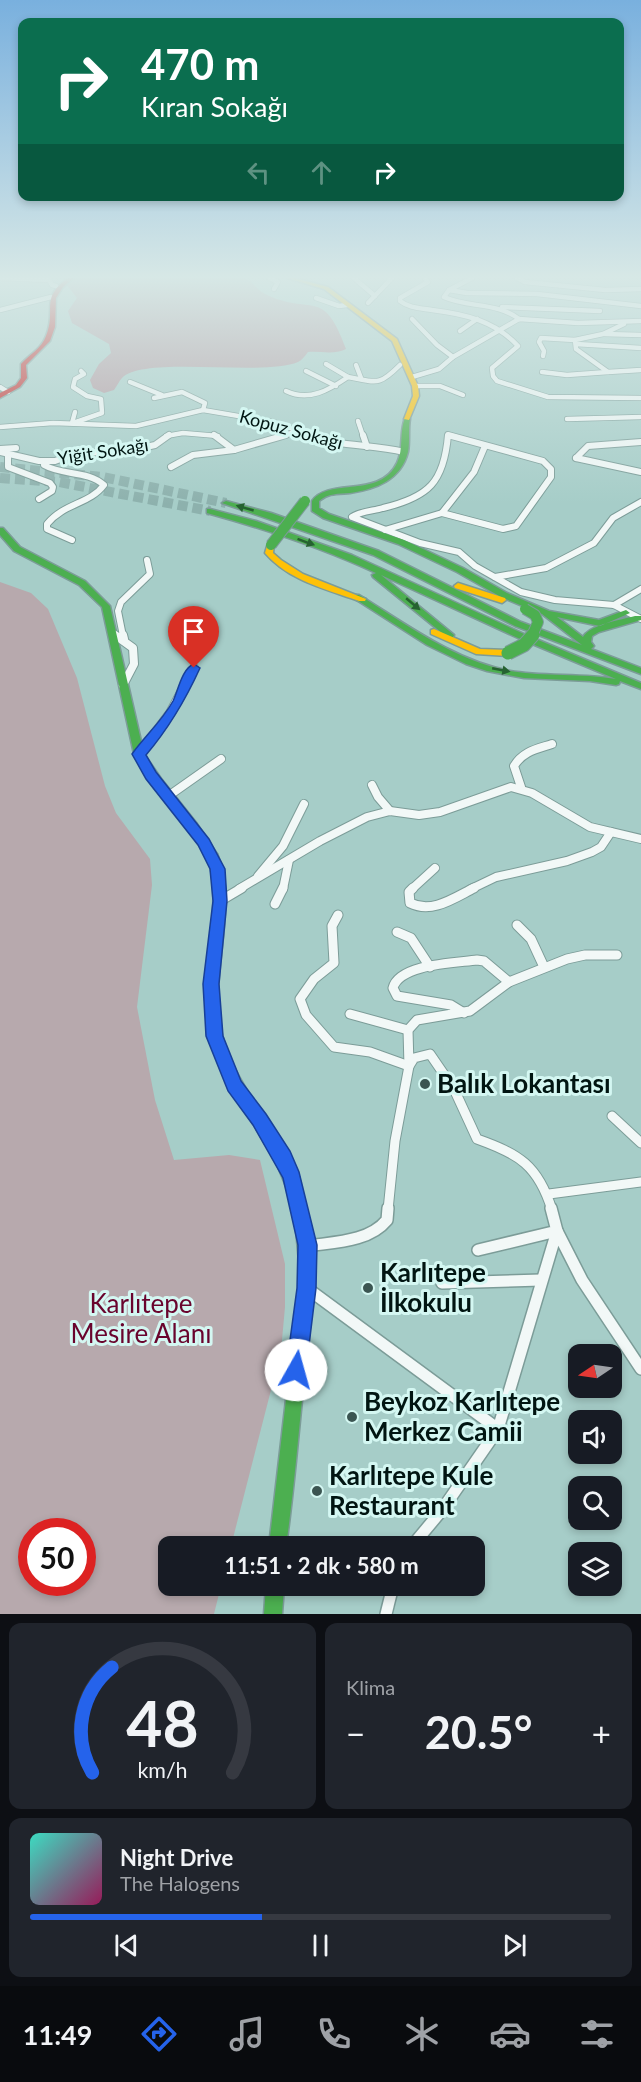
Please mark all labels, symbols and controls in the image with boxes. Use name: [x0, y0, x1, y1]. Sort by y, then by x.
text: 470 m: [141, 39, 259, 89]
icon: right: [42, 42, 120, 120]
text: Kıran Sokağı: [141, 90, 288, 123]
icon: left: [242, 156, 275, 189]
icon: ahead: [305, 156, 338, 189]
icon: right: [368, 156, 401, 189]
street label: Kopuz Sokağı: [237, 405, 345, 453]
street label: Yiğit Sokağı: [56, 433, 150, 469]
one-way arrow: [236, 503, 254, 512]
one-way arrow: [297, 537, 315, 547]
one-way arrow: [405, 597, 421, 610]
pin: [168, 606, 219, 668]
icon: arrive: [177, 615, 210, 648]
one-way arrow: [491, 666, 510, 675]
place label: Balık Lokantası: [437, 1067, 611, 1099]
marker: Balık Lokantası: [418, 1077, 432, 1091]
place label: Karlıtepe İlkokulu: [380, 1256, 486, 1318]
marker: Karlıtepe İlkokulu: [361, 1281, 375, 1295]
park label: Karlıtepe Mesire Alanı: [71, 1287, 211, 1349]
position arrow: [264, 1338, 328, 1402]
north arrow: [568, 1344, 622, 1398]
map controls: [568, 1344, 622, 1596]
place label: Beykoz Karlıtepe Merkez Camii: [364, 1385, 560, 1447]
marker: Beykoz Karlıtepe Merkez Camii: [345, 1410, 359, 1424]
button: sound: [568, 1410, 622, 1464]
place label: Karlıtepe Kule Restaurant: [329, 1459, 493, 1521]
button: search: [568, 1476, 622, 1530]
marker: Karlıtepe Kule Restaurant: [310, 1484, 324, 1498]
speed limit sign: 50: [18, 1518, 96, 1596]
button: layers: [568, 1542, 622, 1596]
text: 11:51 · 2 dk · 580 m: [224, 1552, 419, 1579]
text: Klima: [346, 1675, 395, 1699]
text: 48: [126, 1685, 199, 1760]
text: 20.5°: [425, 1705, 532, 1759]
text: −: [346, 1713, 365, 1753]
text: +: [592, 1713, 611, 1753]
text: km/h: [137, 1757, 188, 1783]
text: Night Drive: [120, 1844, 233, 1871]
text: The Halogens: [120, 1871, 240, 1895]
icon: previous: [110, 1929, 143, 1962]
icon: pause: [304, 1929, 337, 1962]
icon: next: [498, 1929, 531, 1962]
icon: directions: [138, 2013, 180, 2055]
icon: music: [226, 2013, 268, 2055]
icon: phone: [313, 2013, 355, 2055]
icon: climate: [401, 2013, 443, 2055]
icon: car: [489, 2013, 531, 2055]
icon: filters: [576, 2013, 618, 2055]
text: 11:49: [23, 2018, 92, 2051]

